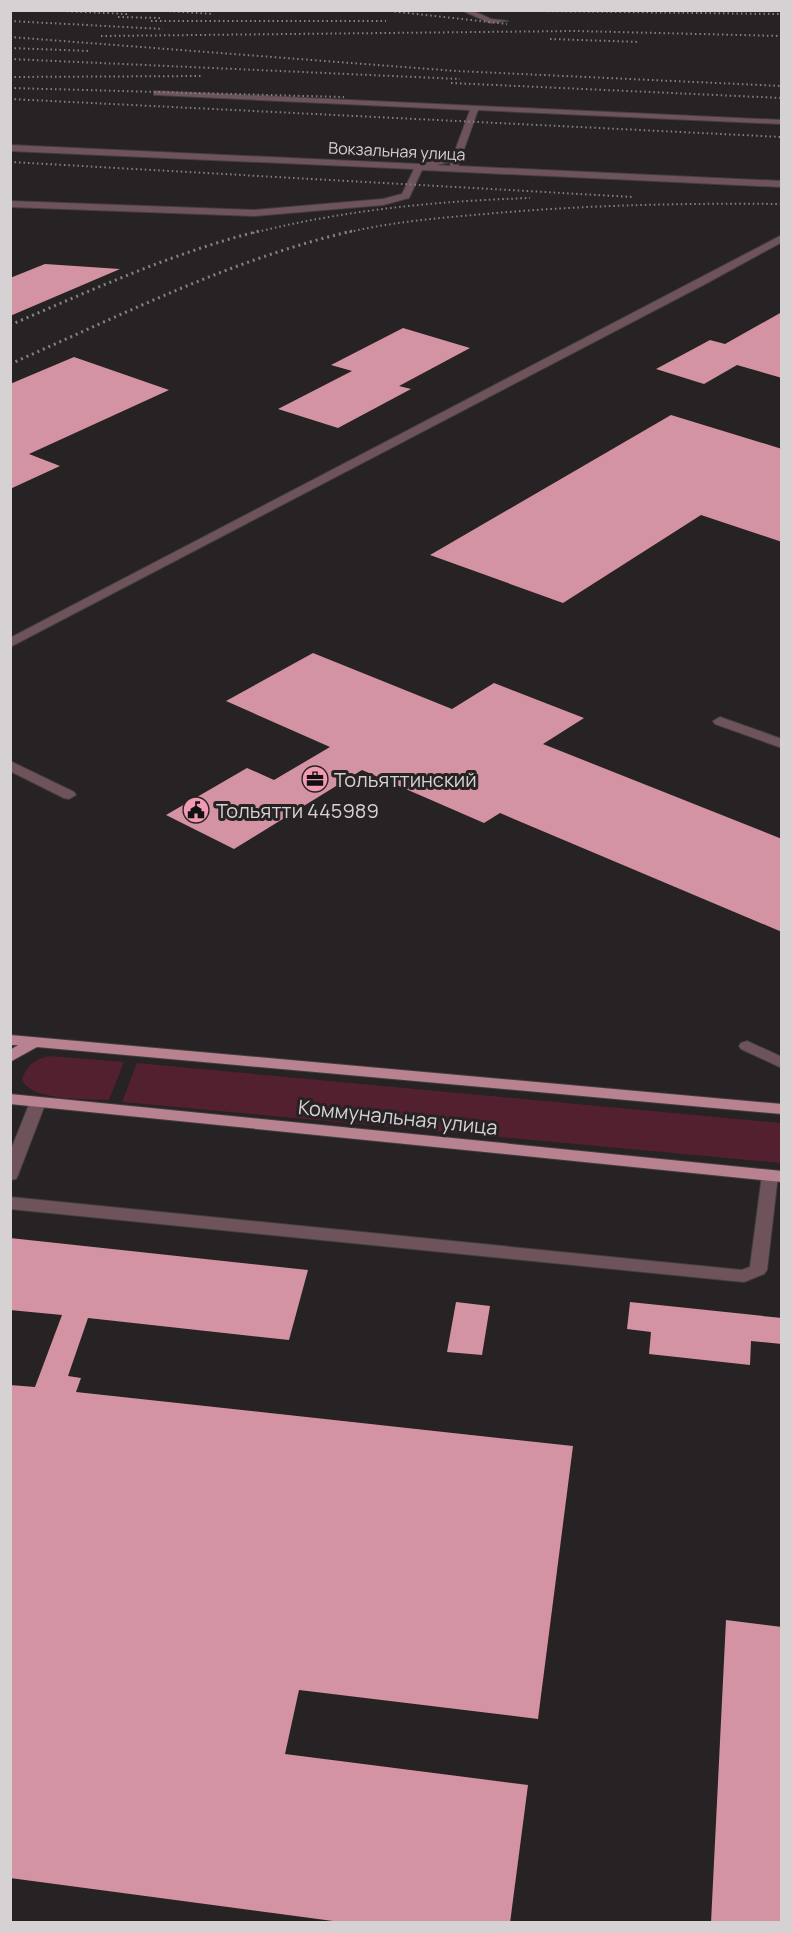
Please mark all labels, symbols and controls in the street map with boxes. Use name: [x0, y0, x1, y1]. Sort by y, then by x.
street label: Вокзальная улица: [328, 136, 466, 166]
office icon: Тольяттинский: [300, 764, 330, 794]
place label: Тольяттинский: [334, 766, 477, 793]
public building icon: Тольятти 445989: [181, 795, 211, 825]
place label: Тольятти 445989: [216, 797, 379, 824]
street label: Коммунальная улица: [297, 1093, 499, 1141]

